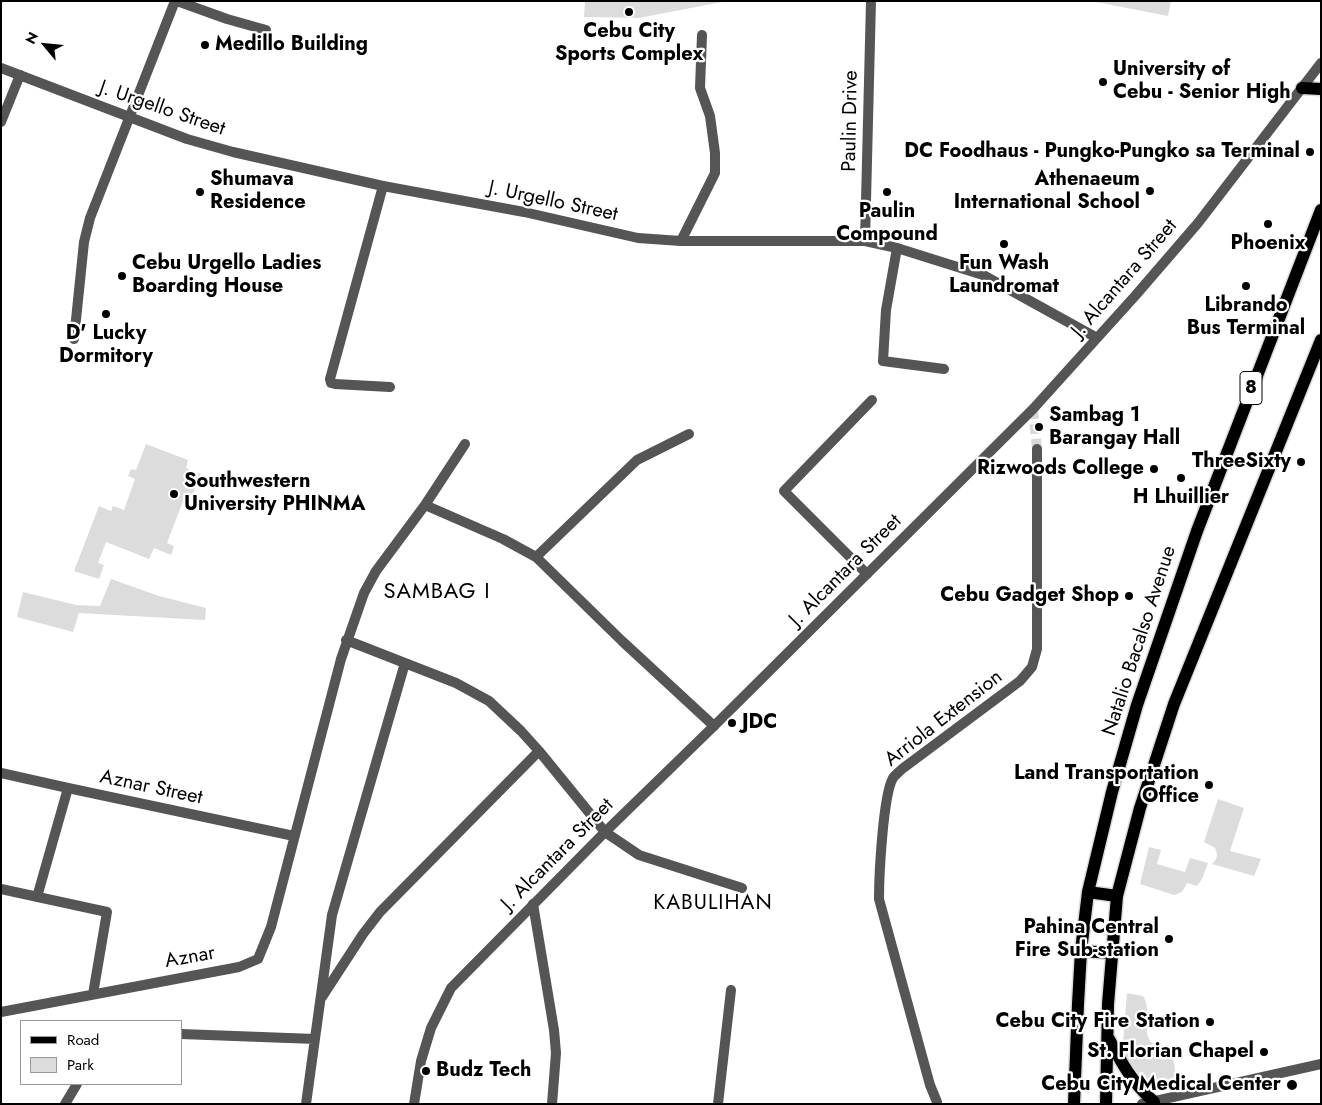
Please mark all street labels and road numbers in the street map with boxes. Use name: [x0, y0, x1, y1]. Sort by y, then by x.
street label: Paulin Drive: [838, 70, 864, 172]
street label: J. Urgello Street: [96, 76, 228, 142]
street label: J. Urgello Street: [486, 177, 620, 227]
street label: J. Alcantara Street: [1067, 215, 1183, 343]
road number: 8: [1240, 372, 1262, 404]
street label: J. Alcantara Street: [785, 510, 907, 632]
street label: Natalio Bacalso Avenue: [1098, 543, 1182, 739]
street label: Arriola Extension: [880, 666, 1008, 772]
street label: Aznar Street: [98, 765, 204, 811]
street label: J. Alcantara Street: [497, 794, 619, 916]
street label: Aznar: [163, 942, 217, 974]

